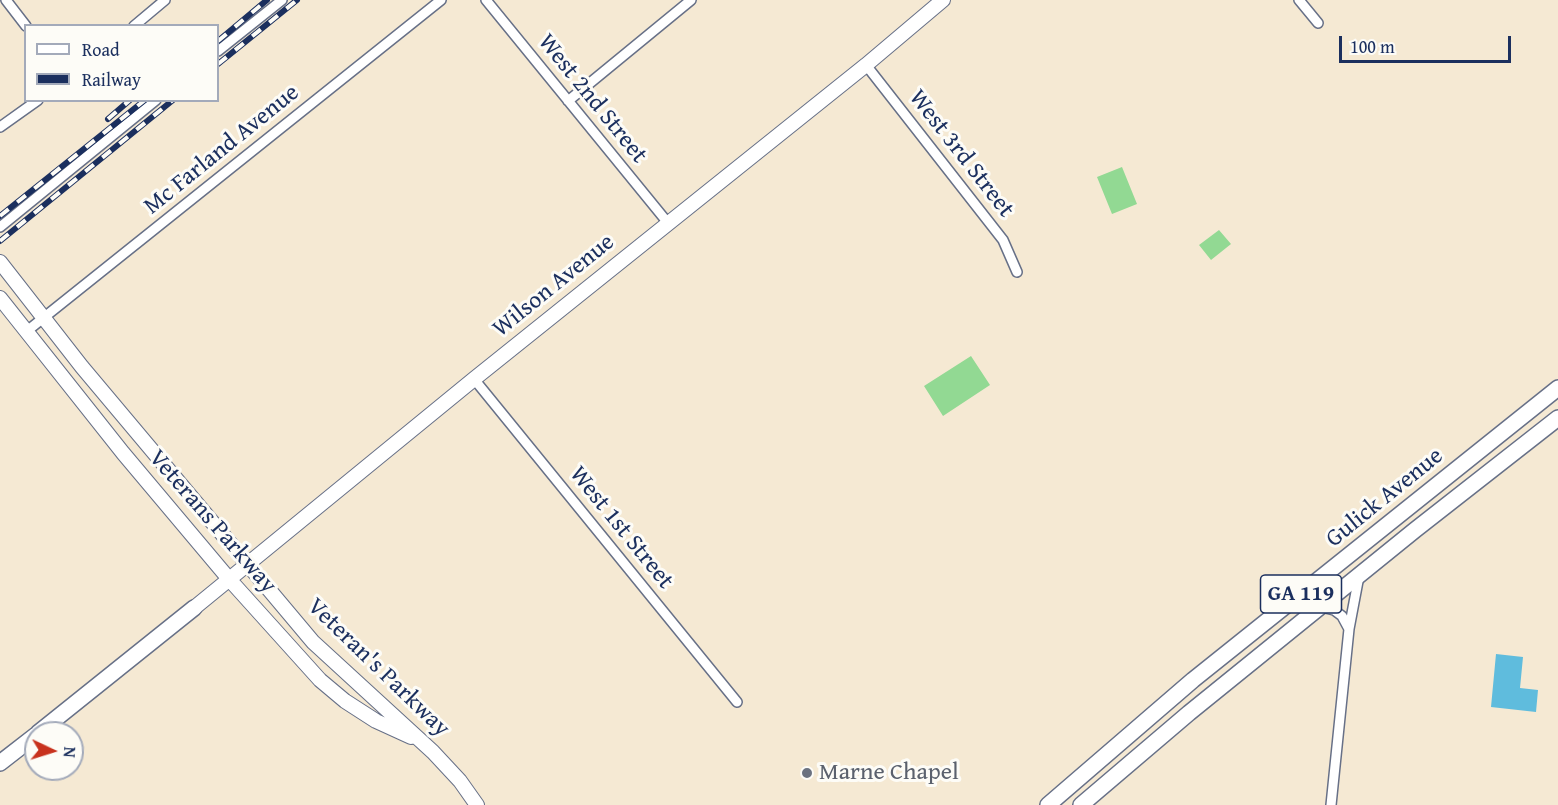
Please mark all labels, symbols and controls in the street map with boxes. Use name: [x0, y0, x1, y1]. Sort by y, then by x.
legend: [24, 24, 219, 102]
scale bar: [1342, 24, 1514, 62]
street label: West 2nd Street: [531, 29, 653, 169]
text: 100 m: [1350, 33, 1395, 60]
text: Road: [82, 36, 120, 63]
text: Railway: [82, 66, 141, 93]
street label: Mc Farland Avenue: [139, 79, 305, 221]
street label: West 3rd Street: [902, 84, 1020, 224]
street label: Wilson Avenue: [487, 228, 621, 344]
street label: Gulick Avenue: [1321, 442, 1449, 554]
street label: Veterans Parkway: [142, 444, 282, 600]
street label: West 1st Street: [563, 461, 679, 595]
road number: GA 119: [1260, 575, 1342, 613]
street label: Veteran's Parkway: [301, 593, 455, 743]
north arrow: [24, 721, 84, 781]
text: N: [58, 746, 82, 758]
place label: Marne Chapel: [819, 759, 959, 787]
marker: Marne Chapel: [800, 766, 814, 780]

